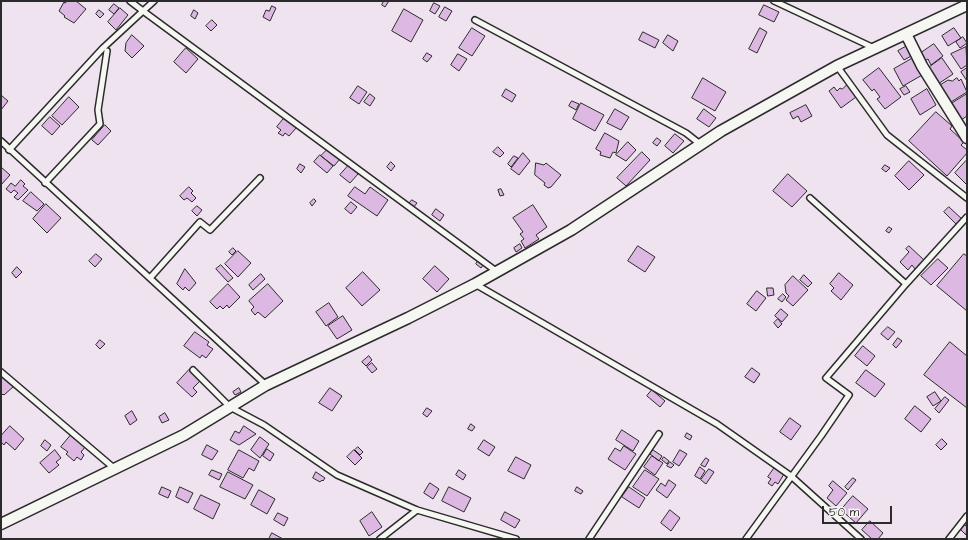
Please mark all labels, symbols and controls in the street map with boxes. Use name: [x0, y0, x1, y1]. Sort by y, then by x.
scale bar: [824, 498, 894, 524]
text: 50 m: [829, 504, 859, 521]

